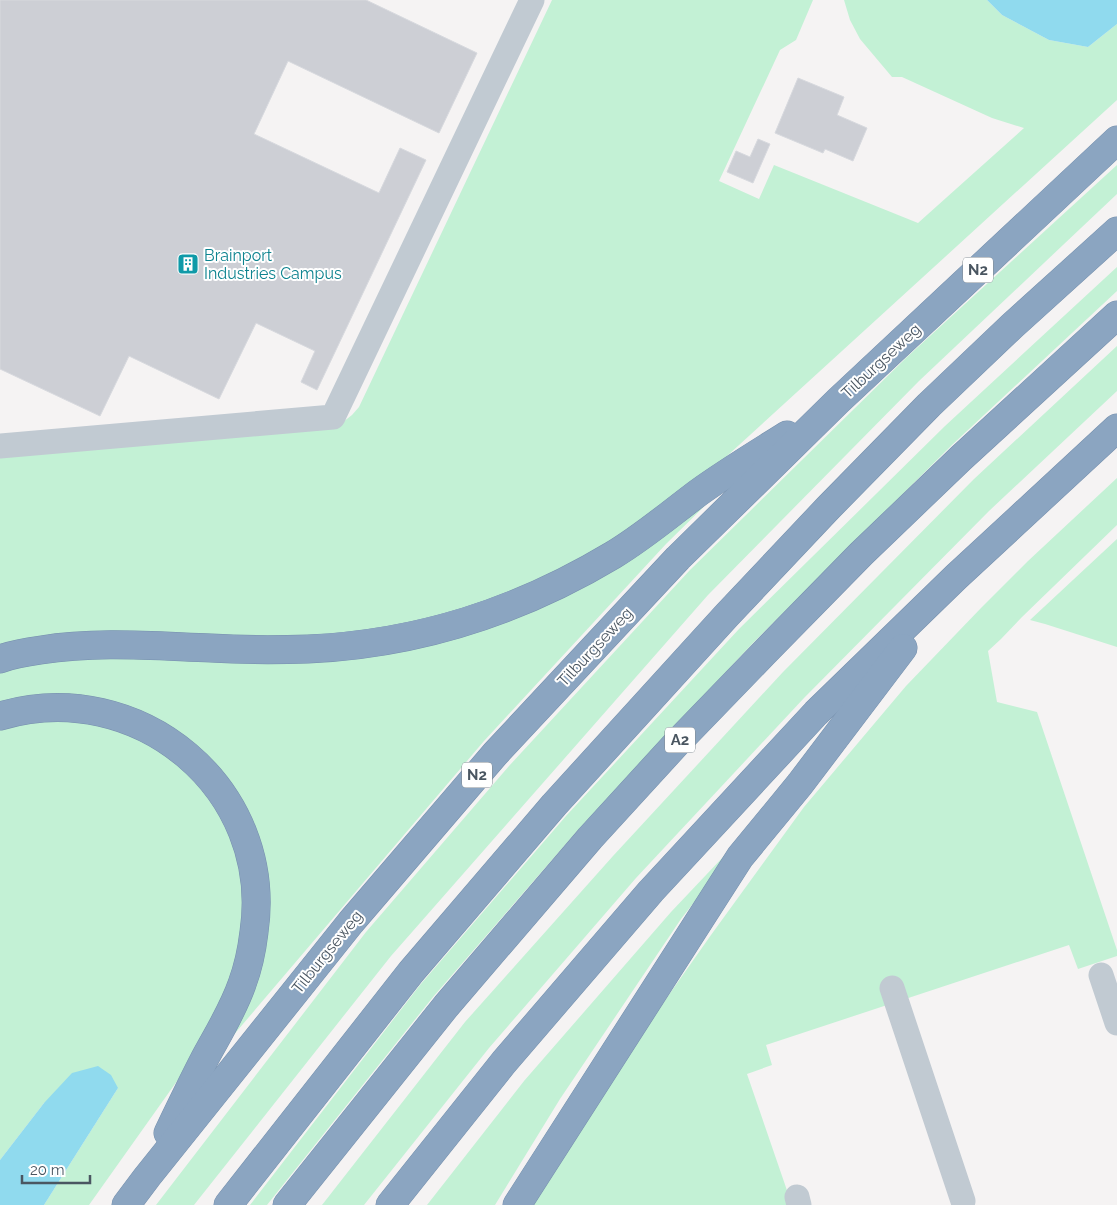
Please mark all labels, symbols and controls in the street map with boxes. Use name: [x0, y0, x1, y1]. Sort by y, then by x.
place label: Brainport Industries Campus: [204, 246, 342, 283]
building icon: Brainport Industries Campus: [176, 252, 200, 276]
road number: N2: [963, 258, 993, 282]
street label: Tilburgseweg: [838, 320, 924, 402]
street label: Tilburgseweg: [554, 604, 636, 690]
road number: A2: [665, 728, 695, 752]
road number: N2: [462, 762, 492, 788]
street label: Tilburgseweg: [288, 907, 366, 997]
scale bar: [22, 1152, 90, 1184]
text: 20 m: [30, 1161, 65, 1179]

